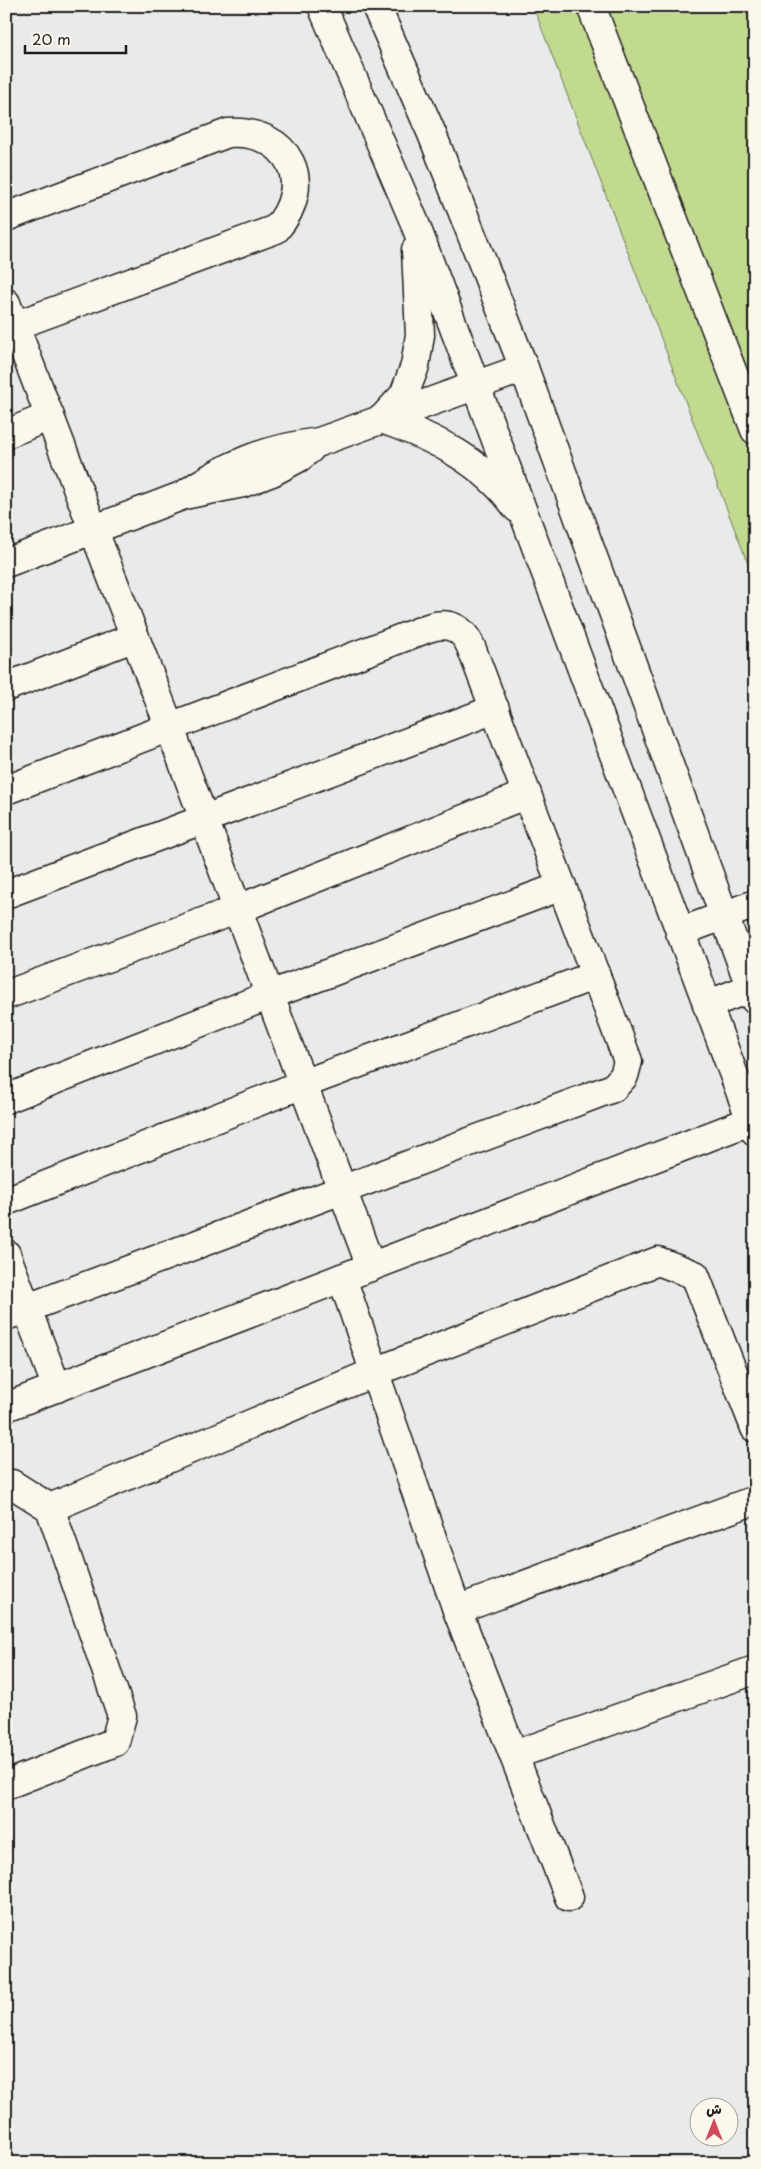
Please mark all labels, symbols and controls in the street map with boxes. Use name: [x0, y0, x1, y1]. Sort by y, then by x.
scale bar: [25, 22, 126, 54]
text: 20 m: [32, 27, 71, 50]
north arrow: [688, 2096, 738, 2146]
text: ش: [706, 2098, 722, 2119]

